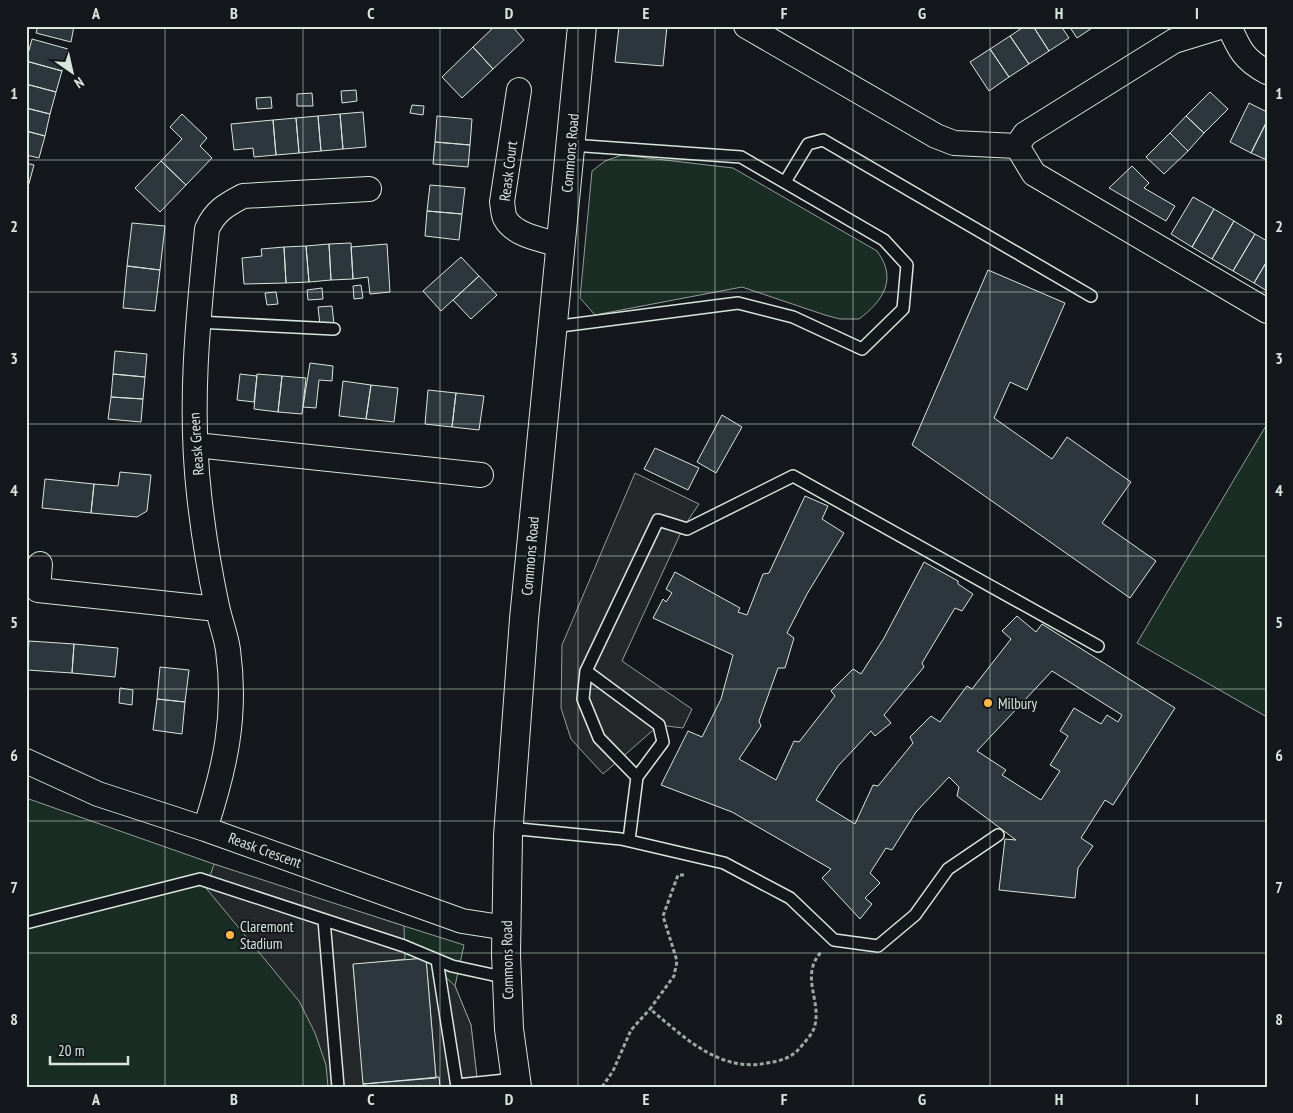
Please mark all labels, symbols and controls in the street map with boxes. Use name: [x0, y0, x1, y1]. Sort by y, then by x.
text: A: [91, 3, 101, 23]
text: B: [230, 3, 238, 23]
text: C: [367, 3, 375, 23]
text: D: [505, 3, 514, 23]
text: E: [643, 3, 650, 23]
text: F: [781, 3, 788, 23]
text: G: [918, 3, 926, 23]
text: H: [1055, 3, 1063, 23]
text: I: [1195, 3, 1199, 23]
north arrow: [48, 48, 98, 98]
text: N: [71, 73, 87, 92]
text: 1: [10, 83, 18, 103]
text: 1: [1275, 83, 1283, 103]
street label: Commons Road: [557, 113, 583, 193]
street label: Reask Court: [495, 140, 521, 202]
text: 2: [10, 216, 18, 236]
text: 2: [1275, 216, 1283, 236]
text: 3: [10, 348, 18, 368]
text: 3: [1275, 348, 1283, 368]
street label: Reask Green: [184, 412, 208, 476]
text: 4: [10, 480, 18, 500]
text: 4: [1275, 480, 1283, 500]
street label: Commons Road: [517, 516, 543, 596]
text: 5: [10, 612, 18, 632]
text: 5: [1275, 612, 1283, 632]
place label: Milbury: [998, 694, 1037, 713]
marker: Milbury: [982, 697, 994, 709]
text: 6: [10, 745, 18, 765]
text: 6: [1275, 745, 1283, 765]
street label: Reask Crescent: [226, 828, 304, 872]
text: 7: [10, 877, 18, 897]
text: 7: [1275, 877, 1283, 897]
place label: Claremont Stadium: [240, 917, 294, 953]
street label: Commons Road: [497, 920, 517, 1000]
marker: Claremont Stadium: [224, 929, 236, 941]
text: 8: [10, 1009, 18, 1029]
text: 8: [1275, 1009, 1283, 1029]
scale bar: [50, 1033, 128, 1065]
text: 20 m: [58, 1041, 84, 1060]
text: A: [91, 1089, 101, 1109]
text: B: [230, 1089, 238, 1109]
text: C: [367, 1089, 375, 1109]
text: D: [505, 1089, 514, 1109]
text: E: [643, 1089, 650, 1109]
text: F: [781, 1089, 788, 1109]
text: G: [918, 1089, 926, 1109]
text: H: [1055, 1089, 1063, 1109]
text: I: [1195, 1089, 1199, 1109]

